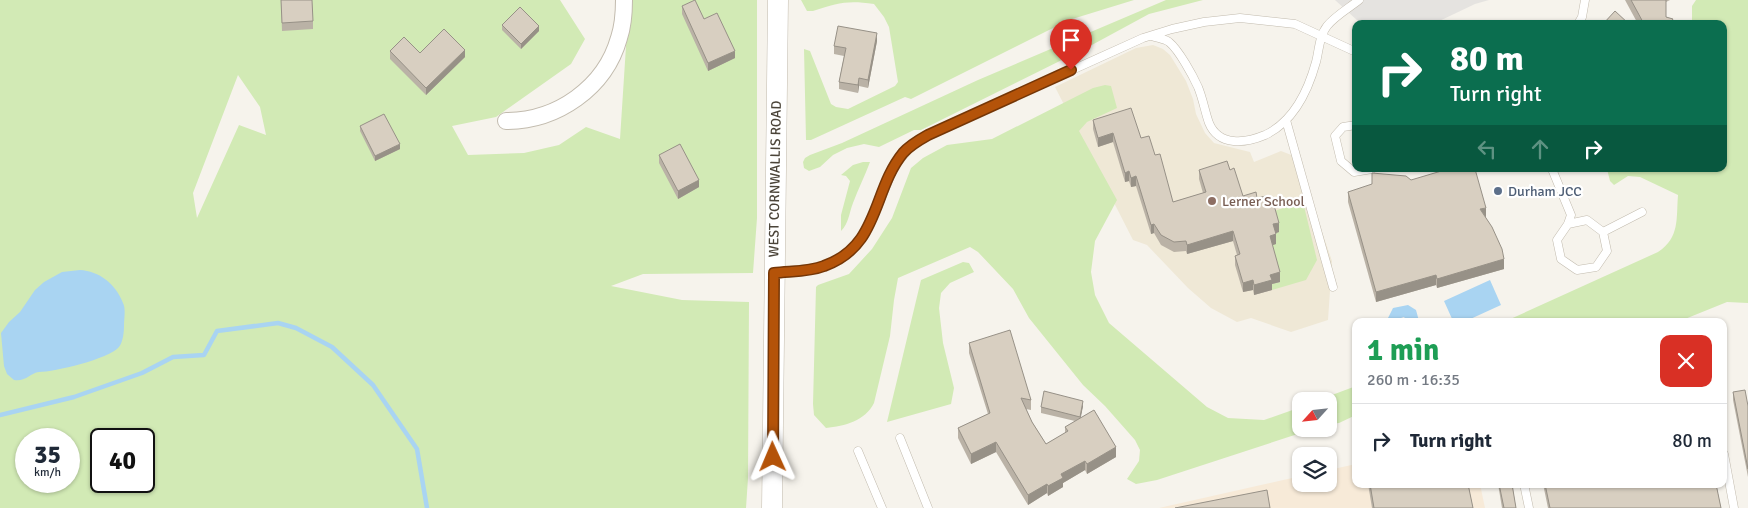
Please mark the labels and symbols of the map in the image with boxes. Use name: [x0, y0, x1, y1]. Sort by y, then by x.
pin: [1050, 19, 1092, 70]
street label: WEST CORNWALLIS ROAD: [765, 100, 785, 258]
place label: Durham JCC: [1508, 183, 1582, 200]
marker: Durham JCC: [1492, 185, 1504, 197]
place label: Lerner School: [1222, 193, 1305, 210]
marker: Lerner School: [1206, 195, 1218, 207]
north arrow: [1292, 392, 1338, 438]
speed limit sign: 40: [90, 428, 155, 493]
position arrow: [746, 430, 798, 482]

